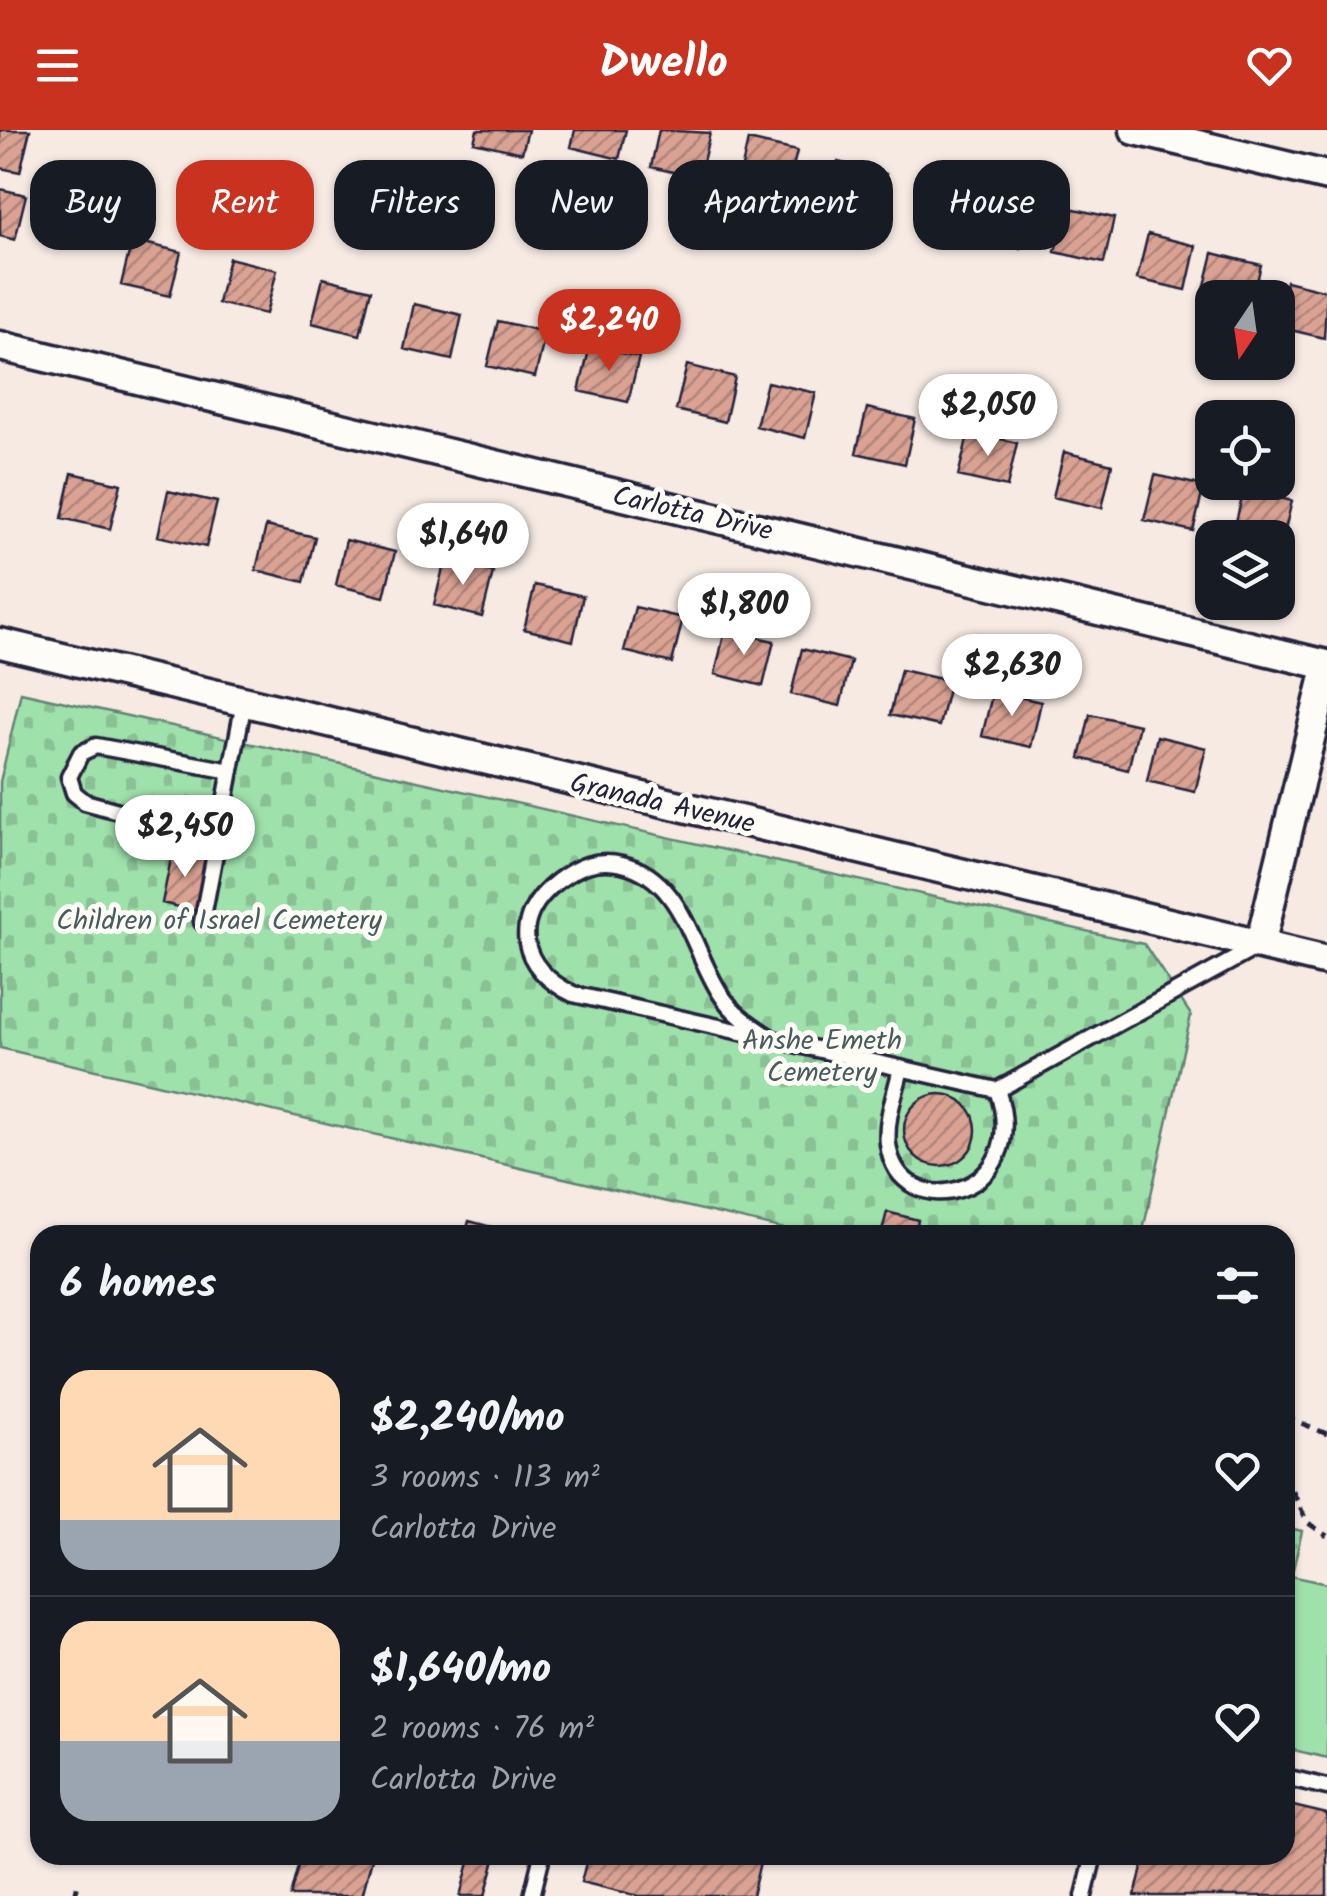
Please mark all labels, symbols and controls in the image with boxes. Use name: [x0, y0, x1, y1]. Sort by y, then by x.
text: Dwello: [599, 29, 728, 101]
icon: menu: [30, 38, 85, 93]
icon: heart: [1242, 38, 1297, 93]
chip: Buy: [30, 160, 156, 250]
chip: Rent: [176, 160, 314, 250]
chip: Filters: [334, 160, 495, 250]
chip: New: [515, 160, 648, 250]
chip: Apartment: [668, 160, 893, 250]
chip: House: [913, 160, 1070, 250]
north arrow: [1195, 280, 1295, 380]
map controls: [1195, 280, 1295, 620]
pin: $2,240: [528, 289, 690, 374]
text: $2,240: [560, 296, 658, 347]
pin: $2,050: [907, 374, 1069, 459]
text: $2,050: [940, 381, 1036, 432]
button: locate: [1195, 400, 1295, 500]
street label: Carlotta Drive: [608, 474, 777, 555]
pin: $1,640: [382, 503, 544, 588]
text: $1,640: [419, 510, 507, 561]
button: layers: [1195, 520, 1295, 620]
pin: $1,800: [663, 573, 825, 658]
text: $1,800: [700, 580, 788, 631]
pin: $2,630: [931, 634, 1093, 719]
text: $2,630: [963, 641, 1061, 692]
street label: Granada Avenue: [566, 761, 760, 848]
pin: $2,450: [104, 795, 266, 880]
text: $2,450: [137, 802, 233, 853]
park label: Children of Israel Cemetery: [56, 899, 383, 944]
park label: Anshe Emeth Cemetery: [742, 1019, 902, 1096]
text: 6 homes: [60, 1252, 216, 1319]
icon: filters: [1210, 1258, 1265, 1313]
text: $2,240/mo: [370, 1386, 565, 1453]
icon: home: [140, 1410, 260, 1530]
icon: heart: [1210, 1443, 1265, 1498]
text: 3 rooms · 113 m²: [370, 1453, 600, 1504]
text: Carlotta Drive: [370, 1504, 556, 1555]
text: $1,640/mo: [370, 1637, 551, 1704]
icon: home: [140, 1661, 260, 1781]
icon: heart: [1210, 1694, 1265, 1749]
text: 2 rooms · 76 m²: [370, 1704, 594, 1755]
text: Carlotta Drive: [370, 1755, 556, 1806]

